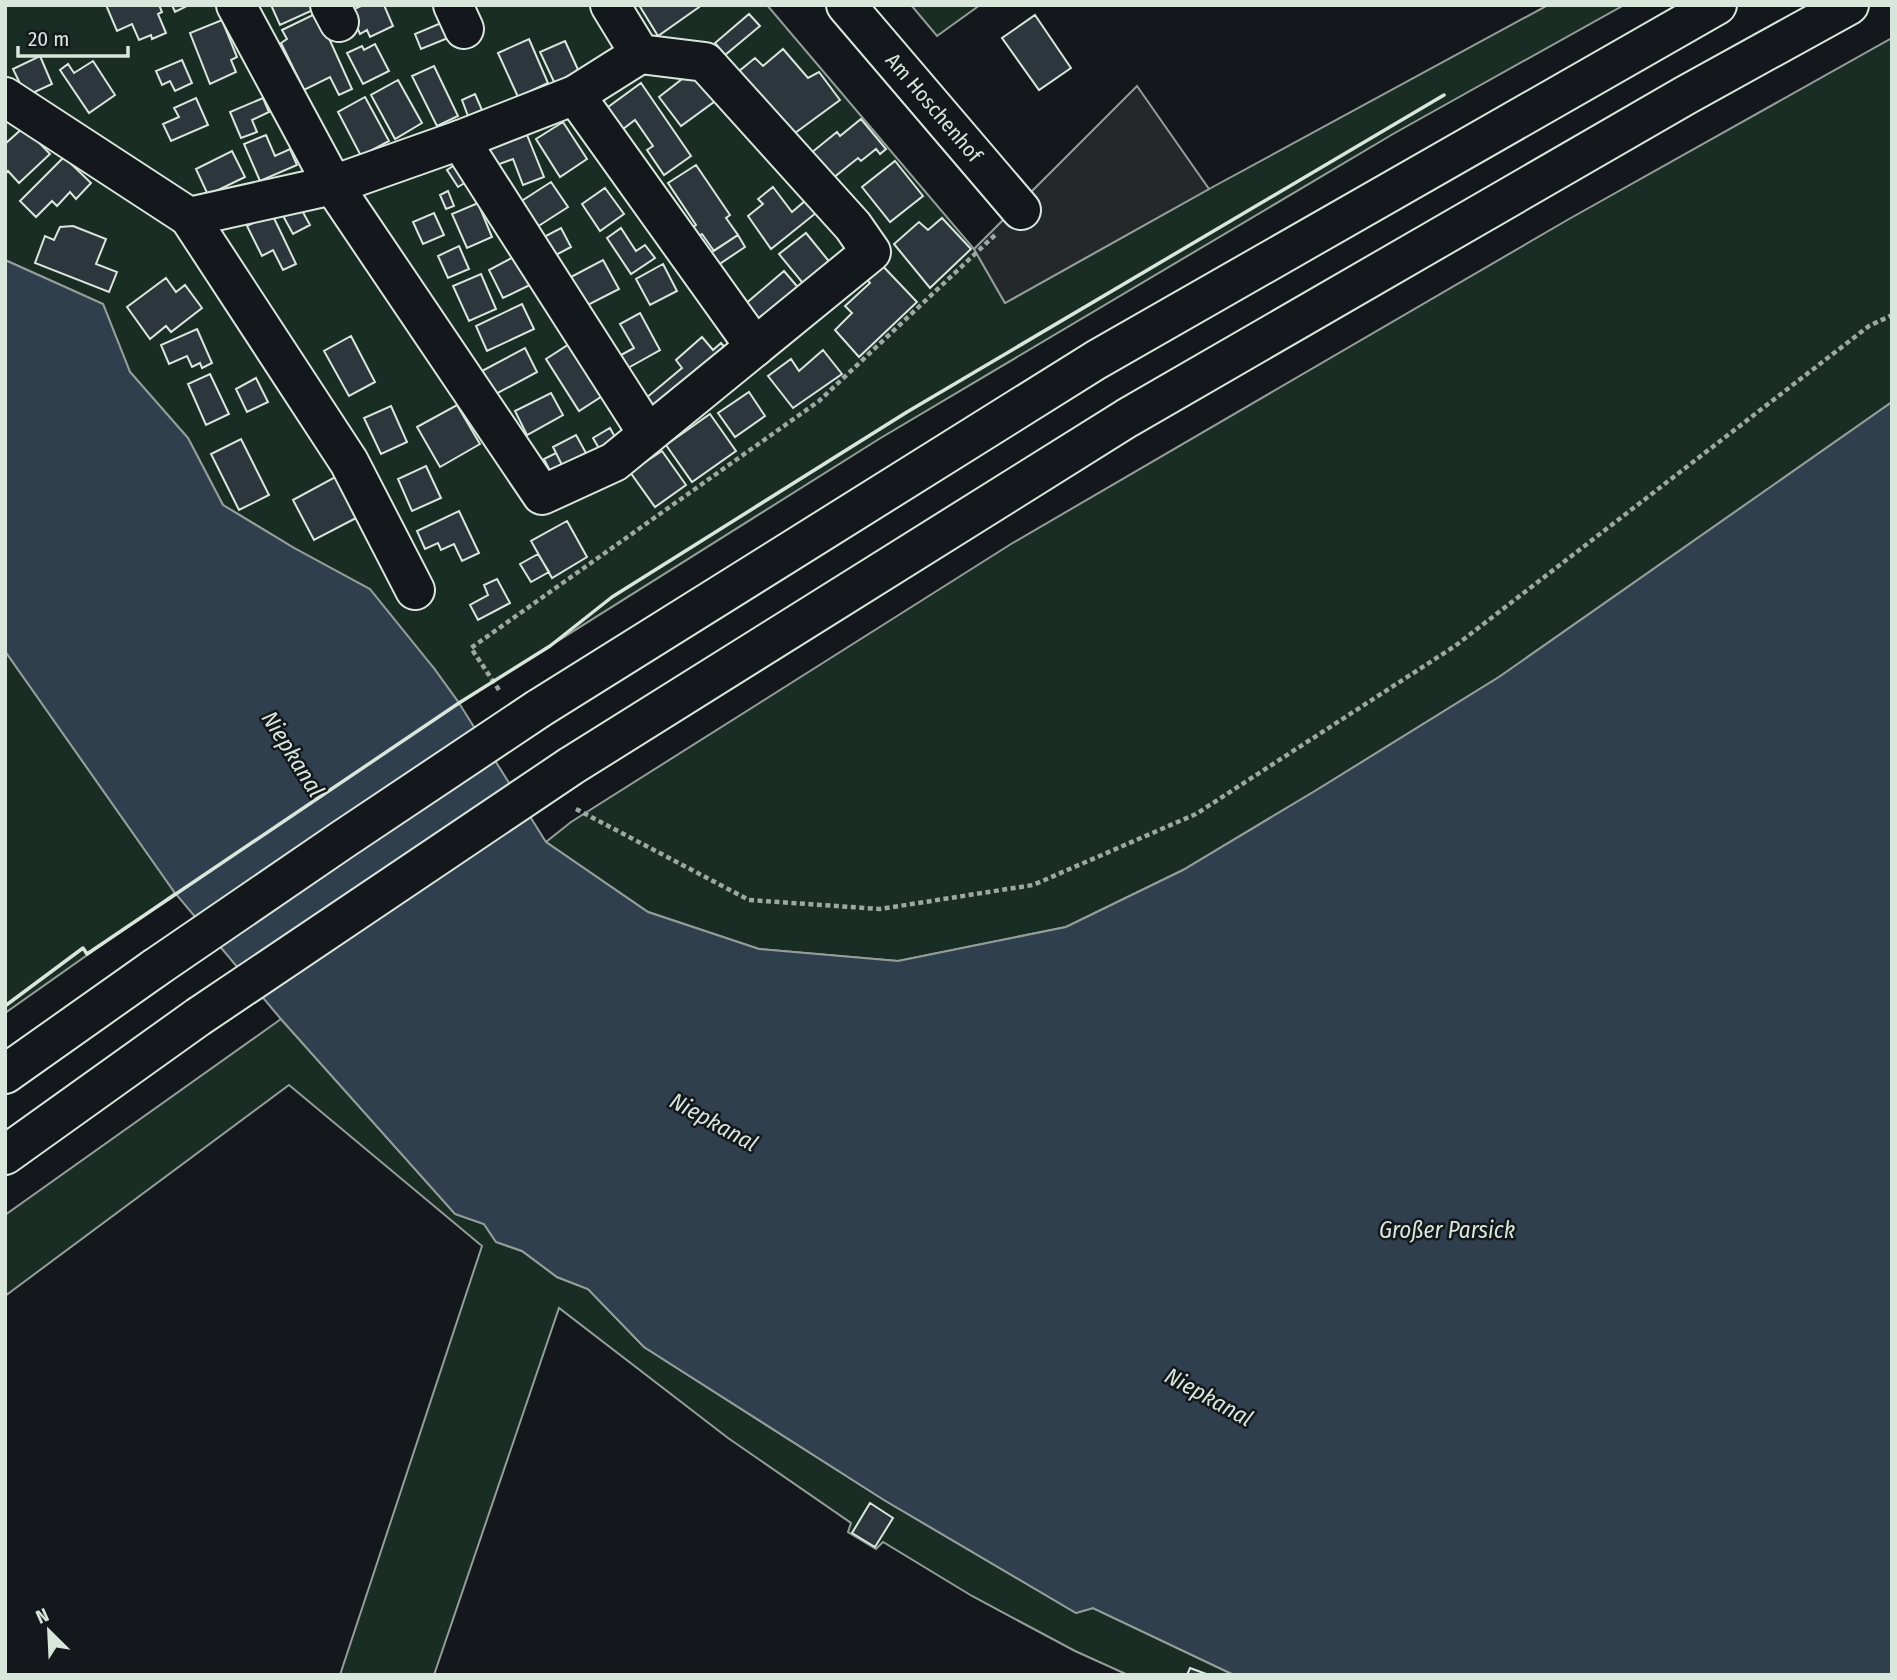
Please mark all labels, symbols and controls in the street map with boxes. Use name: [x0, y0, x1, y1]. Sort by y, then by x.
scale bar: [18, 14, 128, 58]
text: 20 m: [28, 26, 69, 52]
street label: Am Hoschenhof: [880, 48, 988, 169]
water label: Niepkanal: [256, 706, 330, 802]
water label: Niepkanal: [665, 1086, 763, 1158]
water label: Großer Parsick: [1379, 1216, 1515, 1244]
water label: Niepkanal: [1160, 1361, 1258, 1433]
north arrow: [14, 1596, 84, 1666]
text: N: [32, 1603, 52, 1629]

